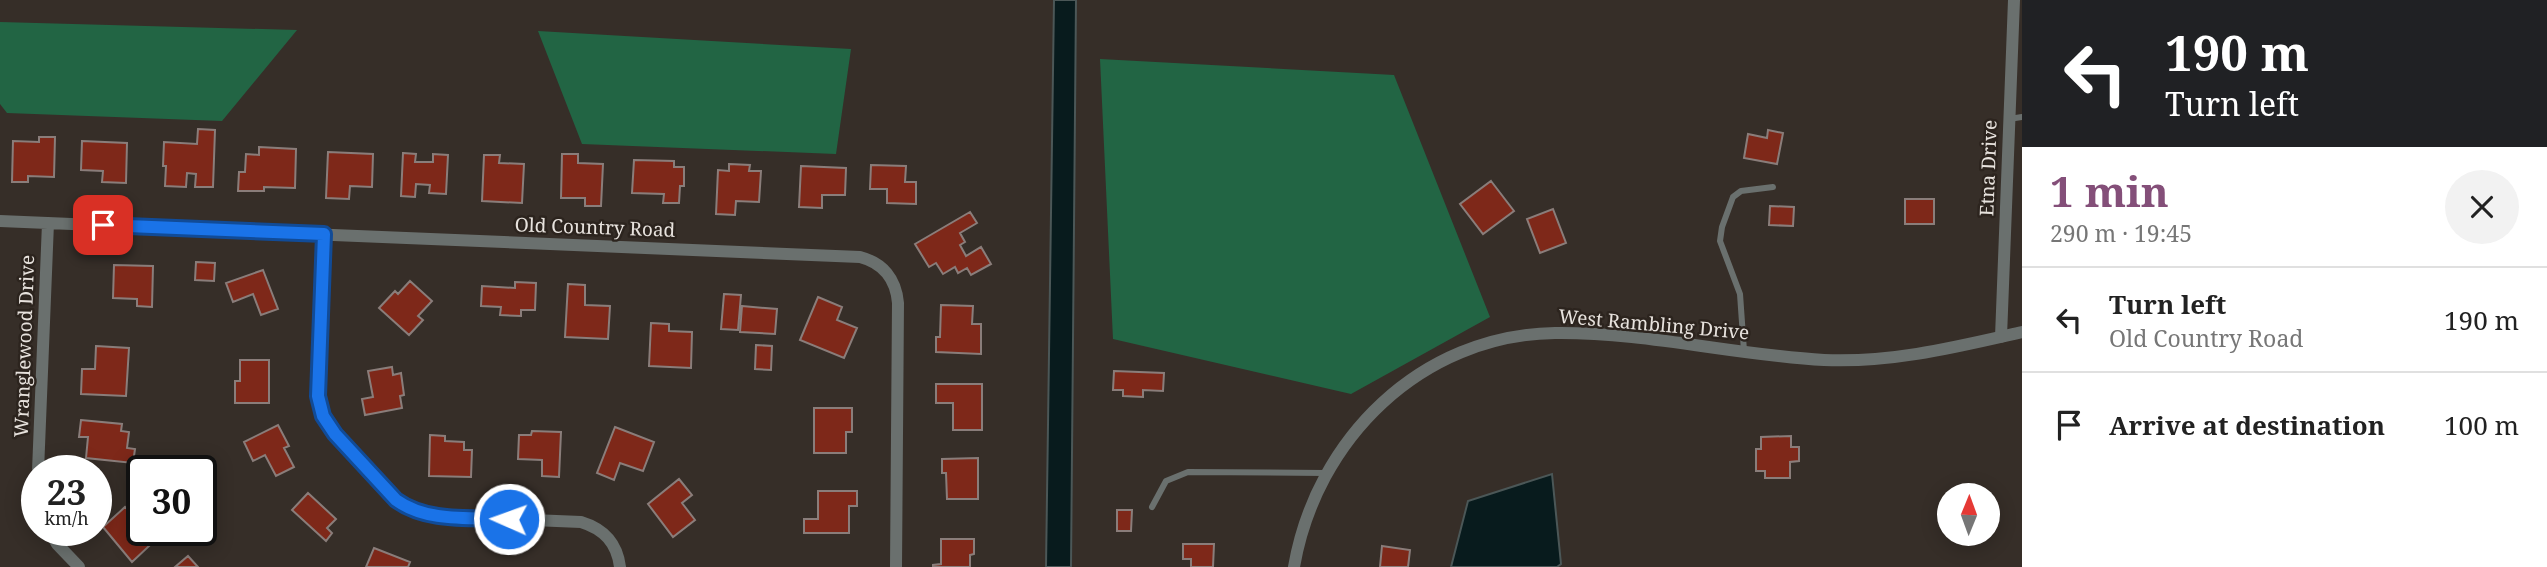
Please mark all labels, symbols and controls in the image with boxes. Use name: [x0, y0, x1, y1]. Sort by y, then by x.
text: 190 m: [2165, 19, 2309, 85]
icon: left: [2050, 28, 2141, 119]
text: Turn left: [2165, 82, 2299, 125]
street label: Etna Drive: [1973, 119, 2003, 217]
text: 1 min: [2050, 162, 2169, 219]
button: close: [2445, 170, 2519, 244]
pin: [73, 195, 133, 255]
icon: arrive: [84, 206, 122, 244]
street label: Old Country Road: [514, 211, 676, 243]
text: 290 m · 19:45: [2050, 217, 2192, 249]
street label: Wranglewood Drive: [8, 254, 40, 438]
text: Turn left: [2109, 286, 2226, 322]
icon: left: [2050, 301, 2088, 339]
text: 190 m: [2444, 302, 2519, 338]
street label: West Rambling Drive: [1558, 303, 1750, 345]
text: Old Country Road: [2109, 322, 2303, 354]
icon: arrive: [2050, 406, 2088, 444]
text: Arrive at destination: [2109, 407, 2385, 443]
text: 100 m: [2444, 407, 2519, 443]
speed limit sign: 30: [126, 455, 217, 546]
text: 23: [47, 468, 86, 515]
position arrow: [472, 482, 546, 556]
north arrow: [1937, 483, 2000, 546]
map controls: [1937, 483, 2000, 546]
text: km/h: [44, 506, 89, 530]

